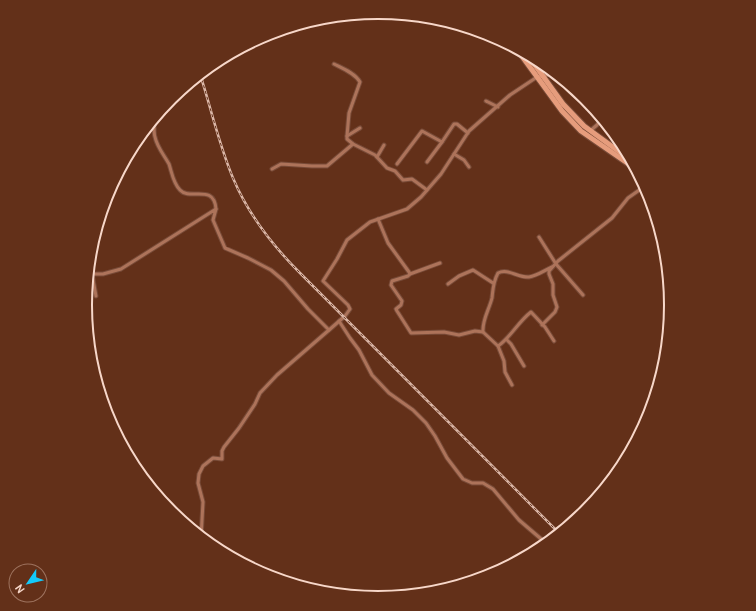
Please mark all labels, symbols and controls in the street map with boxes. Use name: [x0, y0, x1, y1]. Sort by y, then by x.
north arrow: [8, 563, 48, 603]
text: N: [12, 582, 28, 596]

